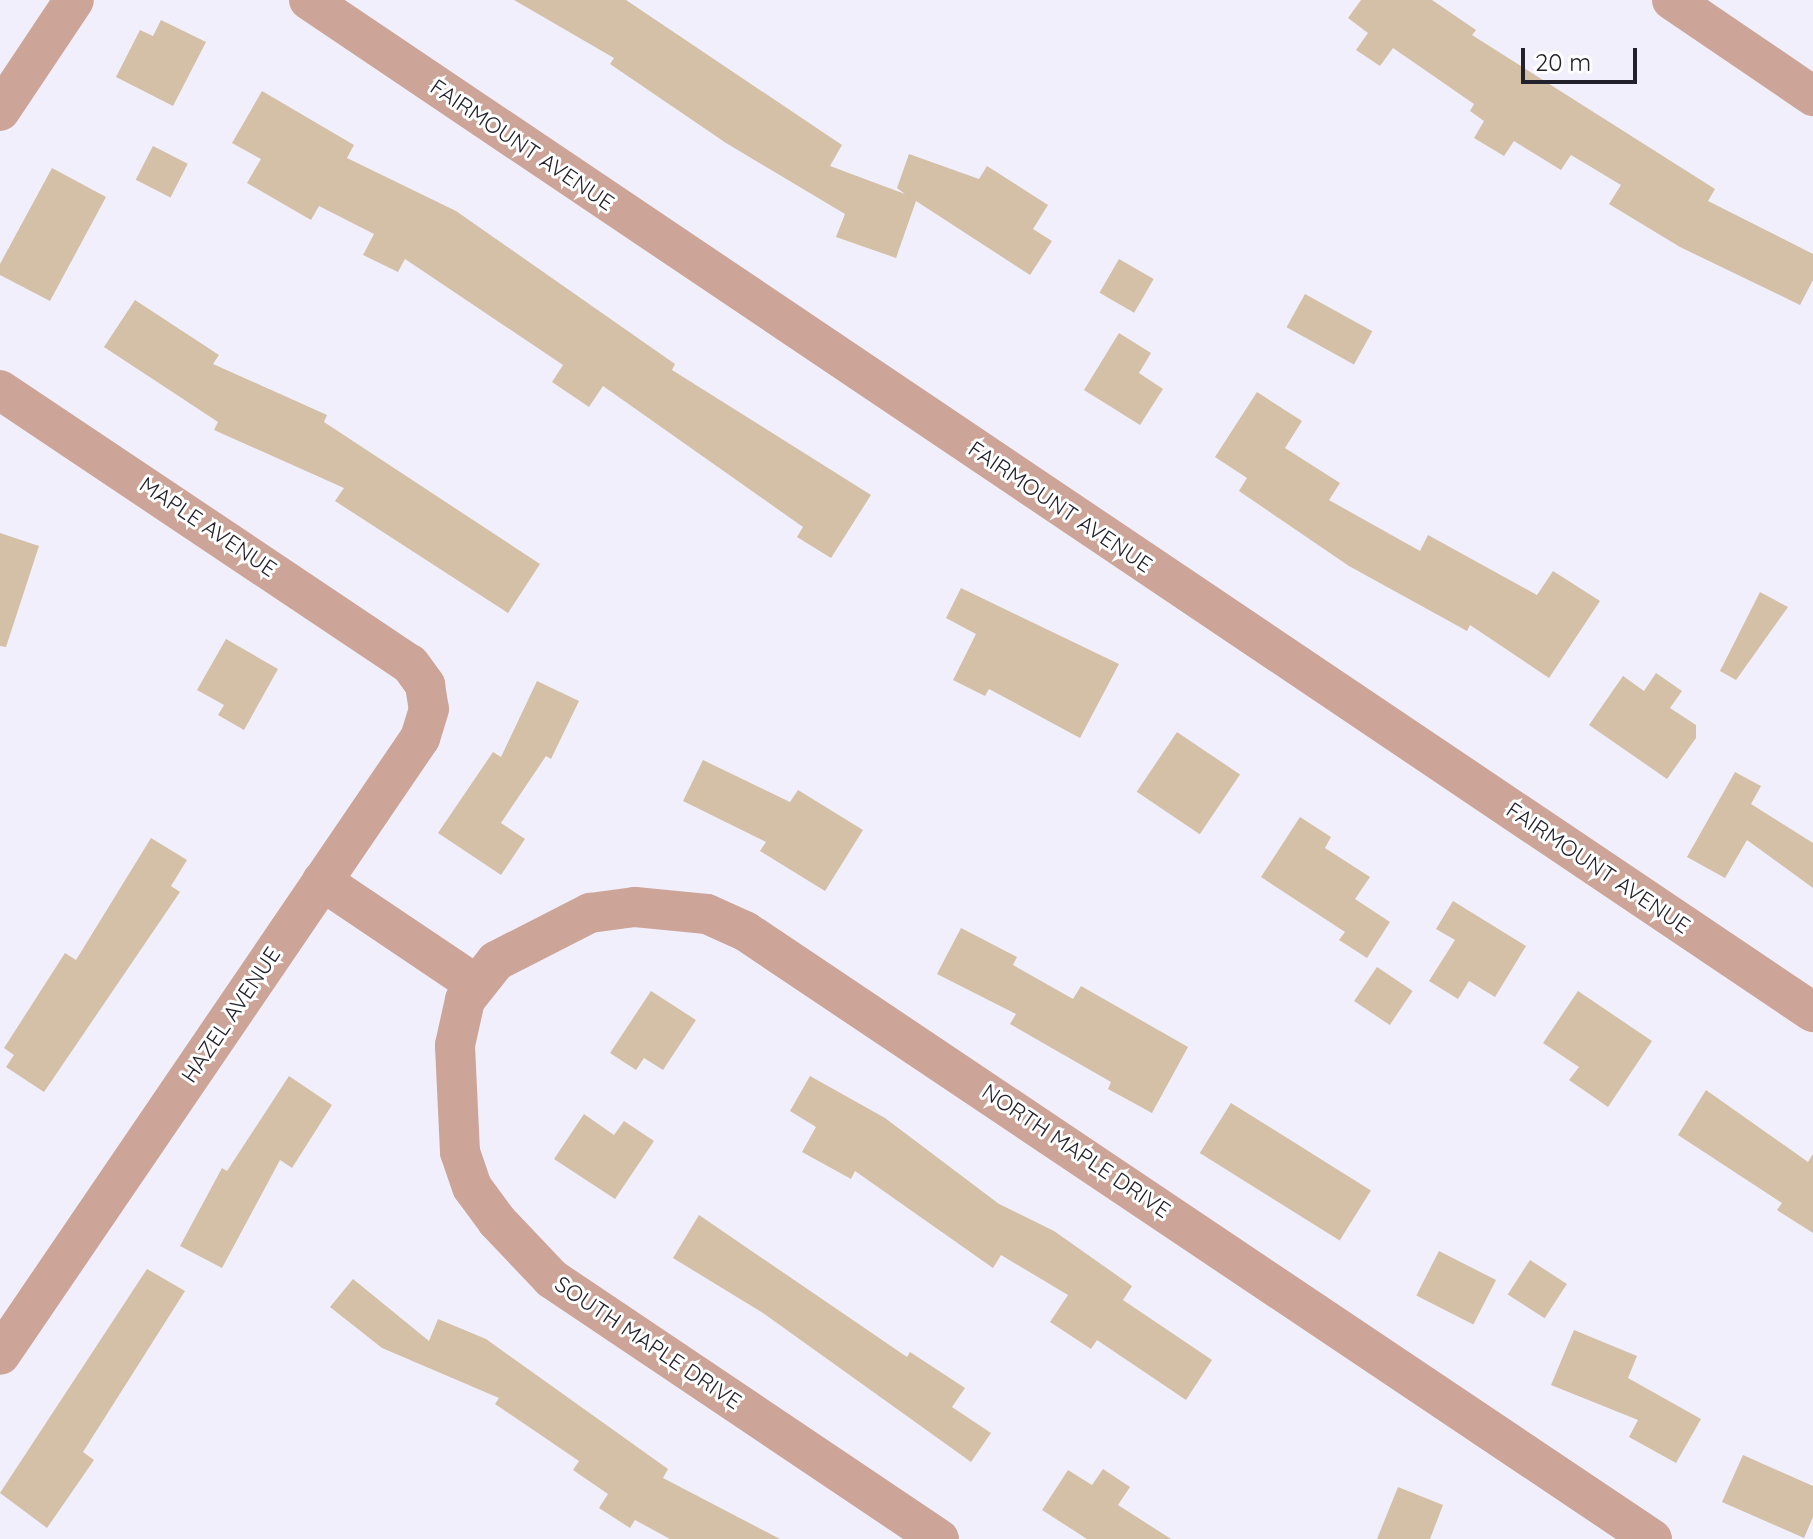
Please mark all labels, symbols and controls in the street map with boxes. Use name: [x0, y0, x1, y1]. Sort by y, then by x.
scale bar: [1525, 32, 1641, 82]
text: 20 m: [1535, 47, 1591, 77]
street label: FAIRMOUNT AVENUE: [425, 74, 619, 216]
street label: FAIRMOUNT AVENUE: [963, 436, 1157, 578]
street label: MAPLE AVENUE: [135, 472, 281, 582]
street label: FAIRMOUNT AVENUE: [1501, 797, 1695, 939]
street label: HAZEL AVENUE: [176, 942, 286, 1088]
street label: NORTH MAPLE DRIVE: [977, 1078, 1175, 1224]
street label: SOUTH MAPLE DRIVE: [550, 1271, 746, 1415]

